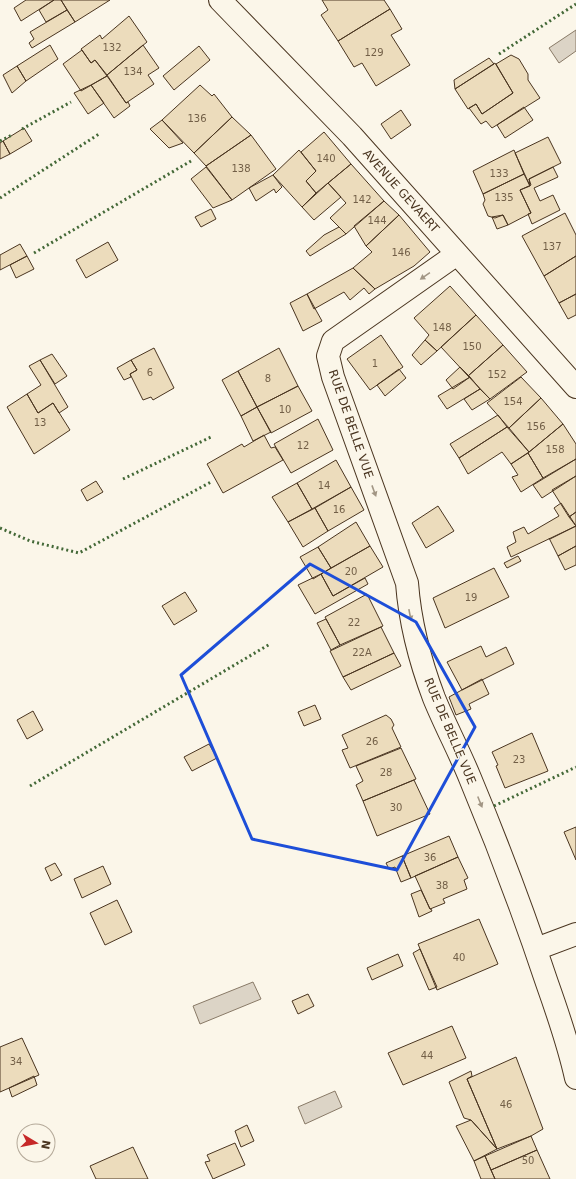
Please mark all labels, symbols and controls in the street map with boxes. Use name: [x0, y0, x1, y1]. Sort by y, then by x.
house number: 132: [102, 42, 122, 53]
house number: 129: [364, 47, 384, 58]
house number: 134: [123, 66, 143, 77]
house number: 136: [187, 113, 207, 124]
street label: AVENUE GEVAERT: [360, 146, 443, 236]
house number: 140: [316, 153, 336, 164]
house number: 138: [231, 163, 251, 174]
house number: 133: [489, 168, 509, 179]
house number: 135: [494, 192, 514, 203]
house number: 142: [352, 194, 372, 205]
house number: 144: [367, 215, 387, 226]
house number: 137: [542, 241, 562, 252]
house number: 146: [391, 247, 411, 258]
one-way arrow: [419, 272, 430, 281]
house number: 148: [432, 322, 452, 333]
house number: 150: [462, 341, 482, 352]
house number: 1: [372, 358, 378, 369]
house number: 6: [147, 367, 153, 378]
street label: RUE DE BELLE VUE: [326, 368, 376, 480]
house number: 152: [487, 369, 507, 380]
house number: 8: [265, 373, 271, 384]
house number: 154: [503, 396, 523, 407]
house number: 10: [279, 404, 291, 415]
house number: 13: [34, 417, 46, 428]
house number: 156: [526, 421, 546, 432]
house number: 12: [297, 440, 309, 451]
house number: 158: [545, 444, 565, 455]
house number: 14: [318, 480, 330, 491]
one-way arrow: [371, 485, 377, 497]
house number: 16: [333, 504, 345, 515]
house number: 20: [345, 566, 357, 577]
house number: 19: [465, 592, 477, 603]
one-way arrow: [408, 609, 414, 621]
house number: 22: [348, 617, 360, 628]
house number: 22A: [352, 647, 372, 658]
street label: RUE DE BELLE VUE: [421, 676, 479, 786]
house number: 26: [366, 736, 378, 747]
house number: 23: [513, 754, 525, 765]
house number: 28: [380, 767, 392, 778]
one-way arrow: [477, 796, 483, 808]
house number: 30: [390, 802, 402, 813]
house number: 36: [424, 852, 436, 863]
house number: 38: [436, 880, 448, 891]
house number: 40: [453, 952, 465, 963]
house number: 44: [421, 1050, 433, 1061]
house number: 34: [10, 1056, 22, 1067]
house number: 46: [500, 1099, 512, 1110]
north arrow: [16, 1123, 56, 1163]
text: N: [38, 1139, 53, 1150]
house number: 50: [522, 1155, 534, 1166]

